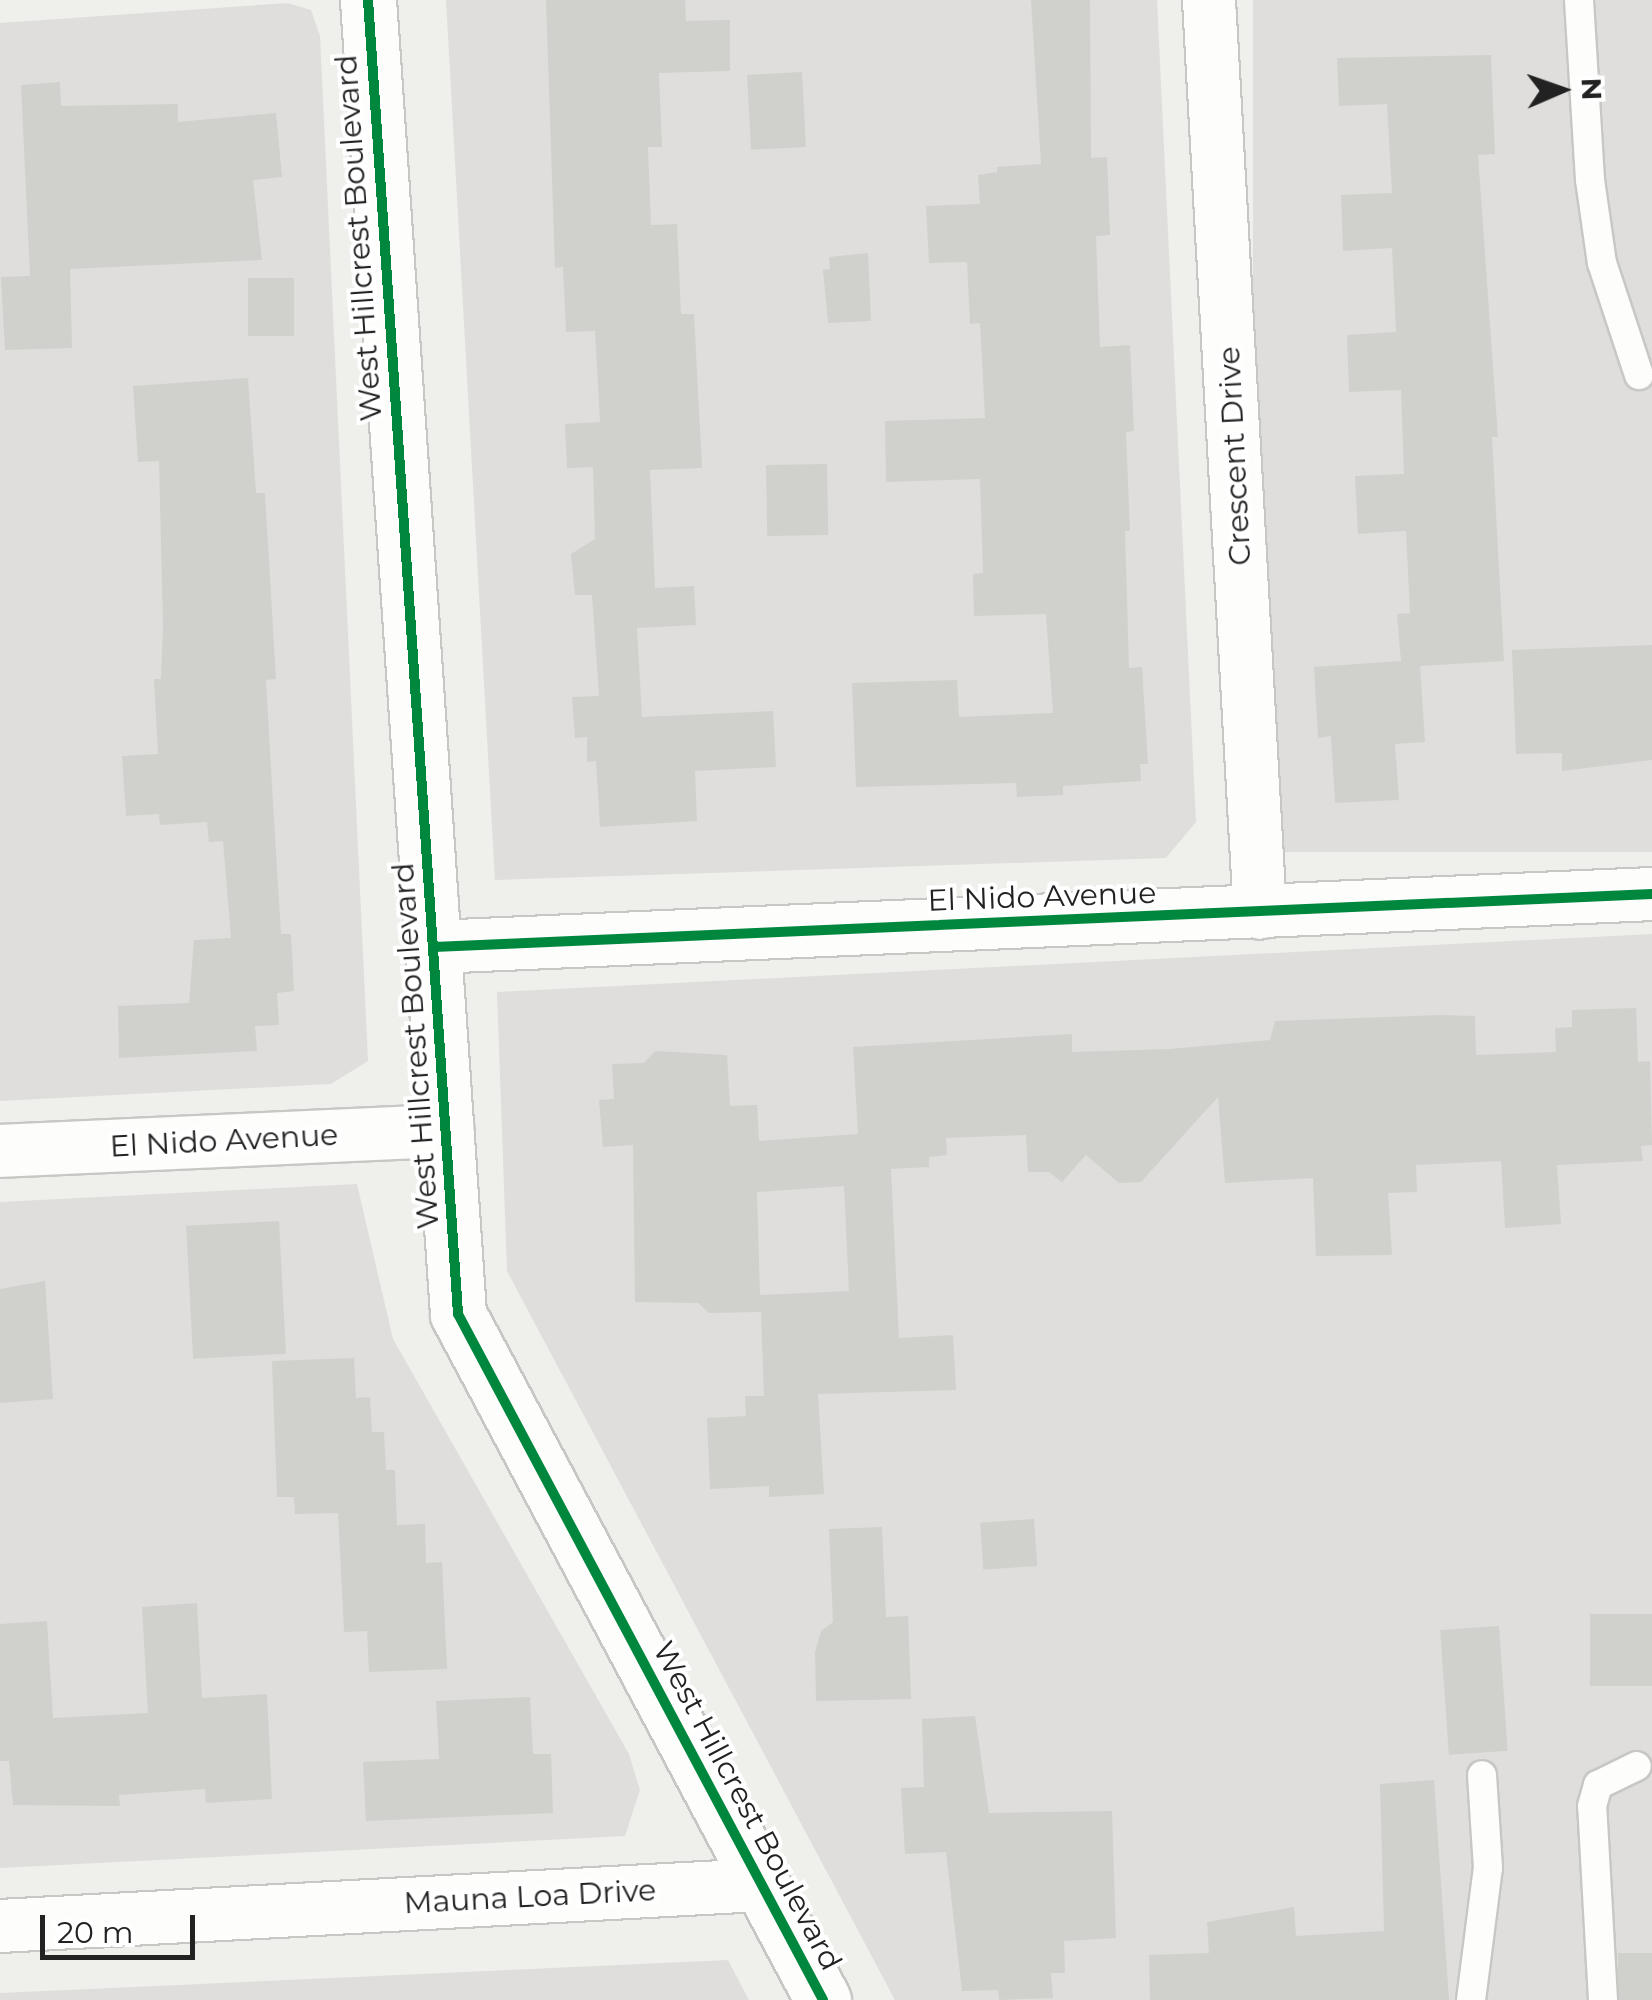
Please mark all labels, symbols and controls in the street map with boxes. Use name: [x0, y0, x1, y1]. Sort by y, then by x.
north arrow: [1512, 40, 1612, 140]
street label: West Hillcrest Boulevard: [328, 54, 390, 422]
text: N: [1575, 77, 1609, 101]
street label: Crescent Drive: [1211, 346, 1259, 566]
street label: West Hillcrest Boulevard: [385, 862, 447, 1230]
street label: El Nido Avenue: [927, 875, 1157, 919]
street label: El Nido Avenue: [109, 1117, 339, 1165]
street label: West Hillcrest Boulevard: [645, 1635, 849, 1977]
street label: Mauna Loa Drive: [403, 1872, 657, 1922]
scale bar: [45, 1895, 200, 1957]
text: 20 m: [57, 1914, 134, 1951]

